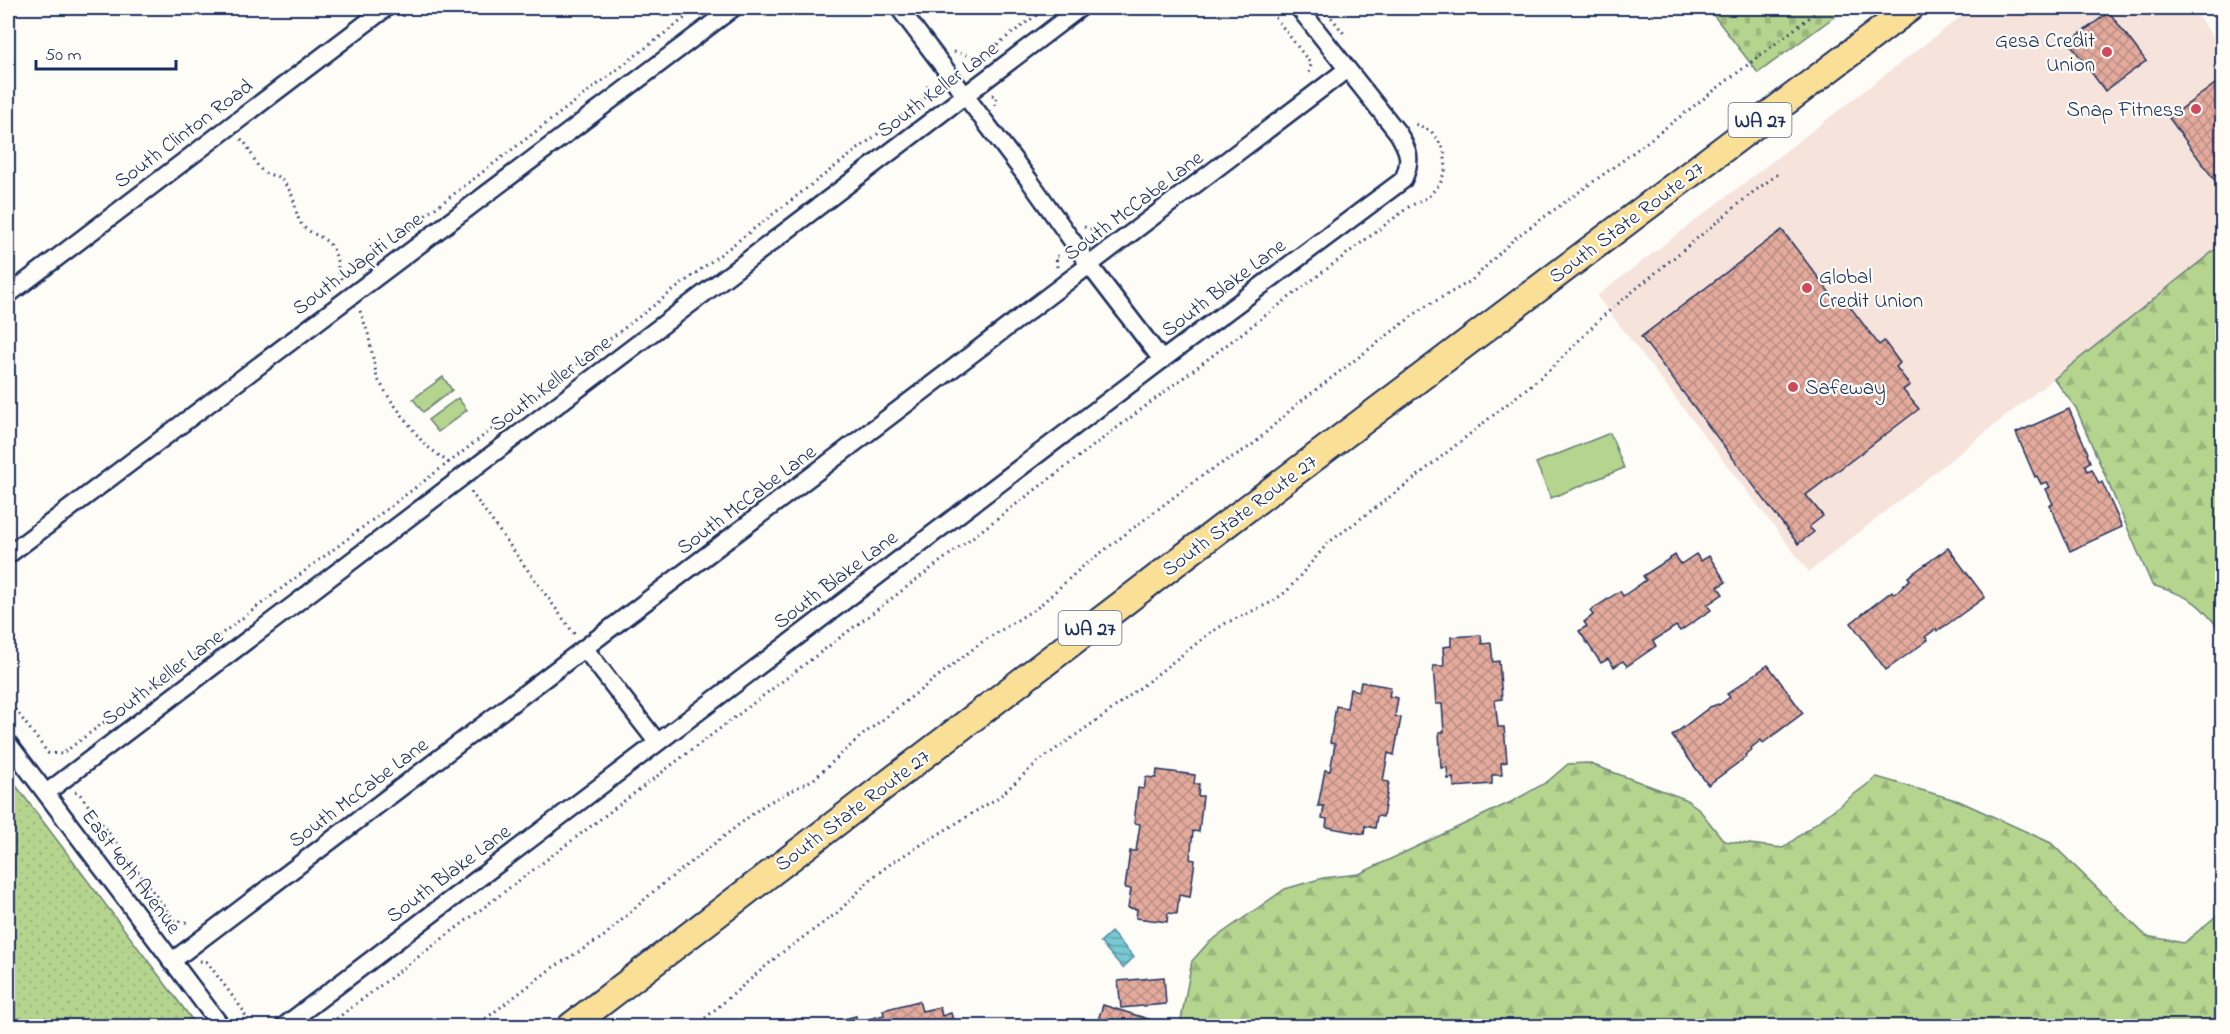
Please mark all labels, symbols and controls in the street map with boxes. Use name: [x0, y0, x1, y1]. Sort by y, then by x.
place label: Gesa Credit Union: [1995, 27, 2095, 81]
scale bar: [36, 33, 176, 71]
street label: South Keller Lane: [871, 35, 1006, 146]
text: 50 m: [45, 43, 82, 69]
marker: Gesa Credit Union: [2100, 45, 2114, 59]
street label: South Clinton Road: [108, 72, 260, 197]
place label: Snap Fitness: [2067, 96, 2184, 126]
marker: Snap Fitness: [2189, 102, 2203, 116]
road number: WA 27: [1728, 103, 1792, 137]
street label: South McCabe Lane: [1058, 144, 1211, 269]
street label: South State Route 27: [1543, 155, 1711, 292]
street label: South Wapiti Lane: [287, 205, 430, 324]
street label: South Blake Lane: [1156, 231, 1293, 345]
place label: Global Credit Union: [1819, 263, 1923, 317]
marker: Global Credit Union: [1800, 281, 1814, 295]
street label: South Keller Lane: [484, 329, 619, 440]
place label: Safeway: [1805, 374, 1886, 406]
marker: Safeway: [1786, 380, 1800, 394]
street label: South McCabe Lane: [671, 438, 824, 563]
street label: South State Route 27: [1156, 448, 1324, 585]
street label: South Blake Lane: [768, 523, 905, 637]
road number: WA 27: [1058, 611, 1122, 645]
street label: South Keller Lane: [96, 623, 231, 734]
street label: South McCabe Lane: [283, 731, 436, 856]
street label: South State Route 27: [769, 743, 937, 880]
street label: East 40th Avenue: [73, 803, 188, 942]
street label: South Blake Lane: [381, 817, 518, 931]

